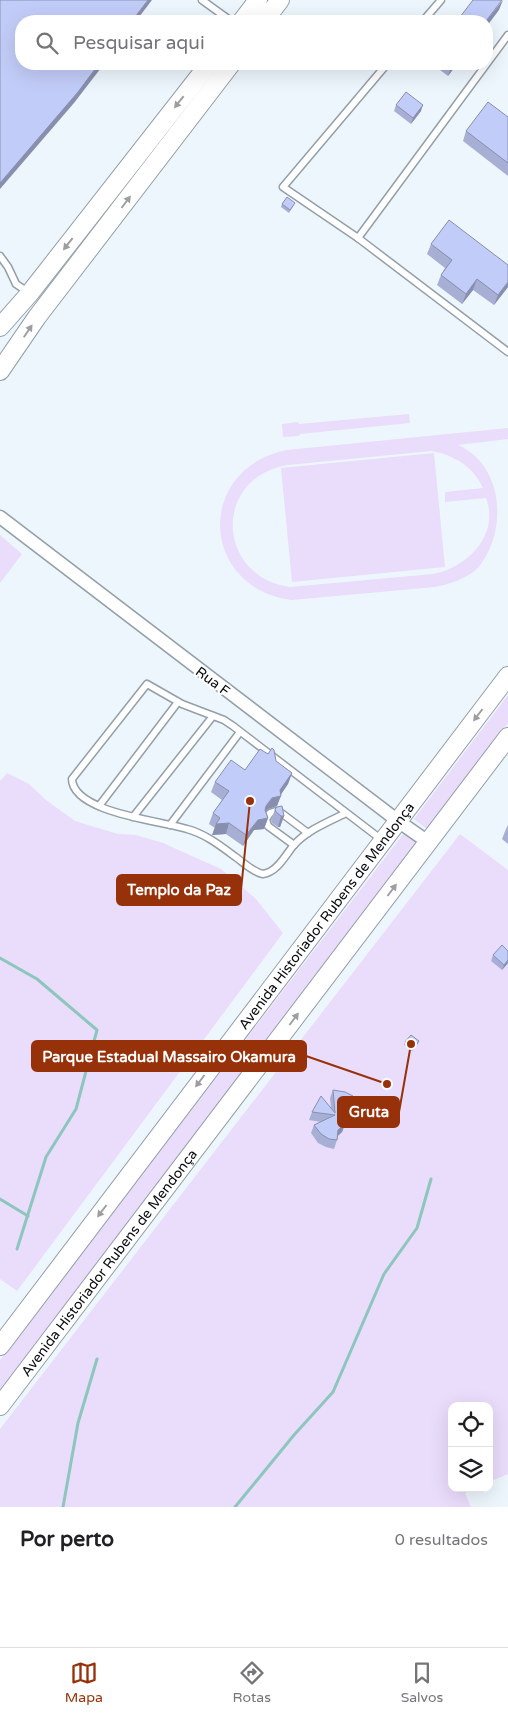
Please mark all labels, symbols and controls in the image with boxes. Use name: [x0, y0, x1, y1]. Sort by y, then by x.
search box: [15, 15, 493, 70]
icon: search: [33, 29, 61, 57]
text: Pesquisar aqui: [73, 32, 205, 54]
one-way arrow: [173, 95, 184, 108]
one-way arrow: [120, 196, 131, 209]
one-way arrow: [63, 237, 74, 250]
one-way arrow: [23, 324, 33, 338]
street label: Rua F: [192, 663, 234, 700]
one-way arrow: [473, 708, 484, 721]
street label: Avenida Historiador Rubens de Mendonça: [235, 799, 418, 1033]
callout: Templo da Paz: [117, 875, 241, 905]
text: Templo da Paz: [126, 881, 232, 900]
one-way arrow: [387, 883, 397, 896]
one-way arrow: [289, 1012, 299, 1026]
callout: Parque Estadual Massairo Okamura: [32, 1041, 306, 1071]
text: Parque Estadual Massairo Okamura: [42, 1048, 296, 1067]
one-way arrow: [195, 1074, 206, 1087]
callout: Gruta: [338, 1097, 399, 1127]
text: Gruta: [349, 1103, 389, 1121]
street label: Avenida Historiador Rubens de Mendonça: [18, 1146, 201, 1380]
one-way arrow: [97, 1204, 108, 1217]
map controls: [448, 1402, 493, 1492]
button: locate: [448, 1402, 493, 1447]
button: layers: [448, 1447, 493, 1492]
text: Por perto: [20, 1527, 114, 1552]
text: 0 resultados: [395, 1530, 488, 1550]
tab: Mapa: [65, 1659, 103, 1706]
tab: Rotas: [233, 1659, 271, 1706]
tab: Salvos: [401, 1659, 443, 1706]

